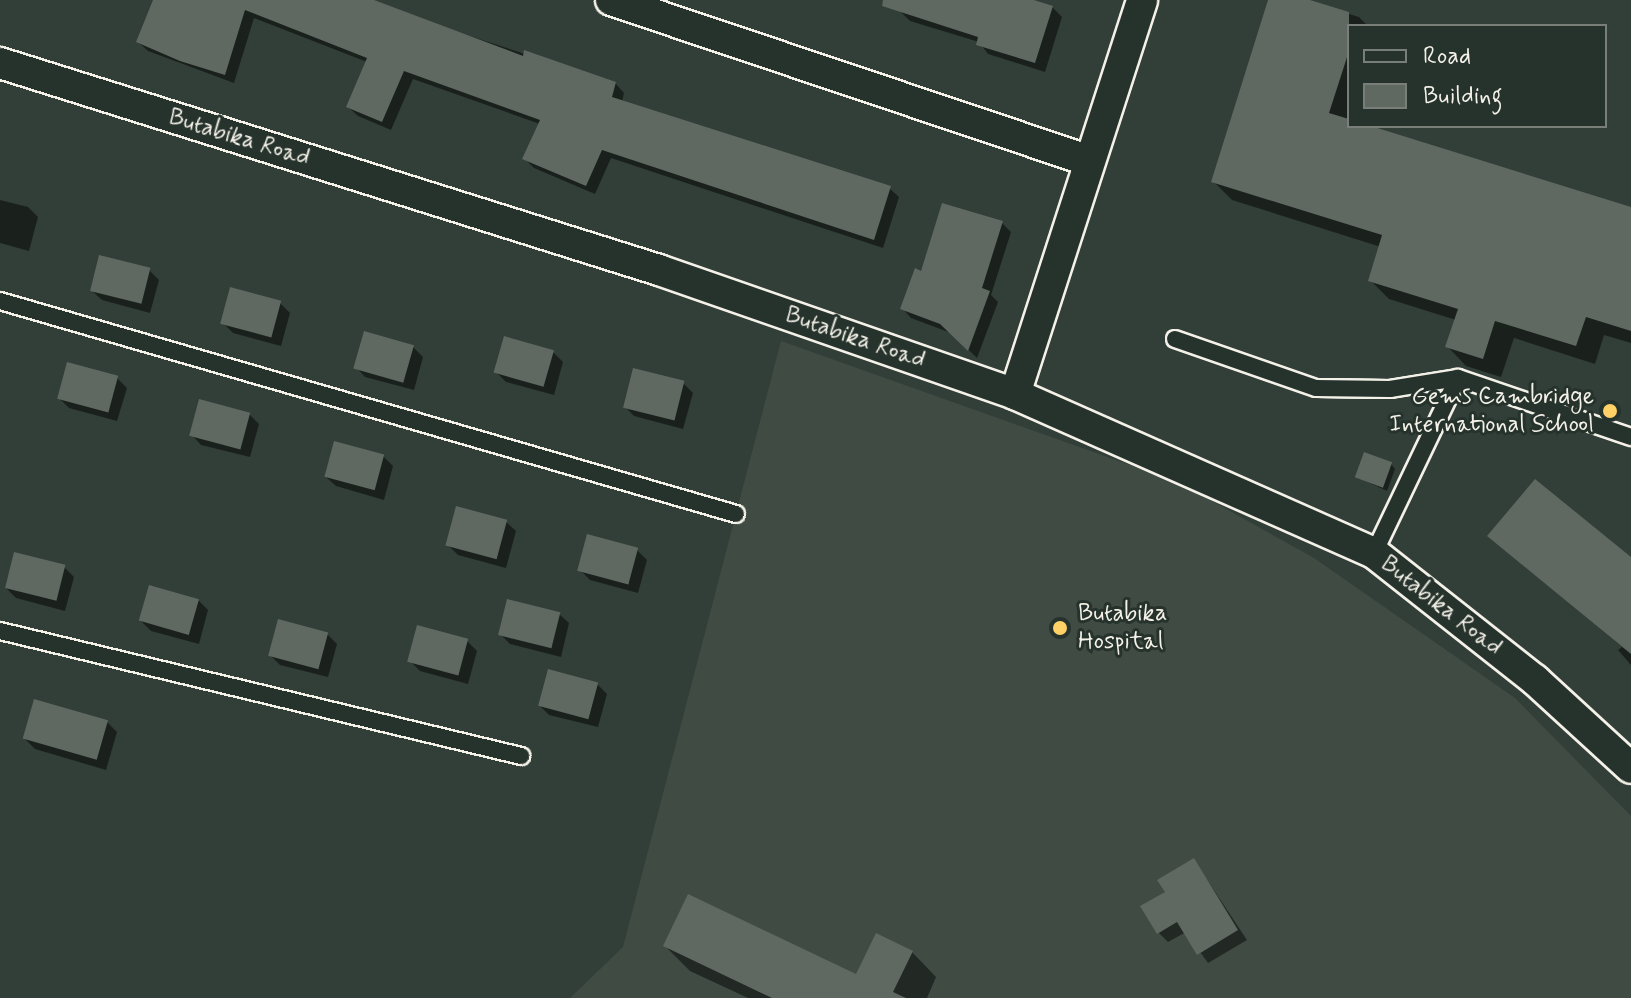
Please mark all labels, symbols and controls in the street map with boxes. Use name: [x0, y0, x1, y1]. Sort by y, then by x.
legend: [1347, 24, 1607, 128]
text: Road: [1423, 41, 1471, 72]
text: Building: [1423, 81, 1503, 112]
street label: Butabika Road: [166, 103, 312, 173]
street label: Butabika Road: [782, 301, 928, 375]
place label: Gems Cambridge International School: [1389, 383, 1594, 439]
marker: Gems Cambridge International School: [1601, 402, 1619, 420]
street label: Butabika Road: [1375, 550, 1507, 662]
place label: Butabika Hospital: [1078, 600, 1167, 656]
marker: Butabika Hospital: [1049, 617, 1071, 639]

